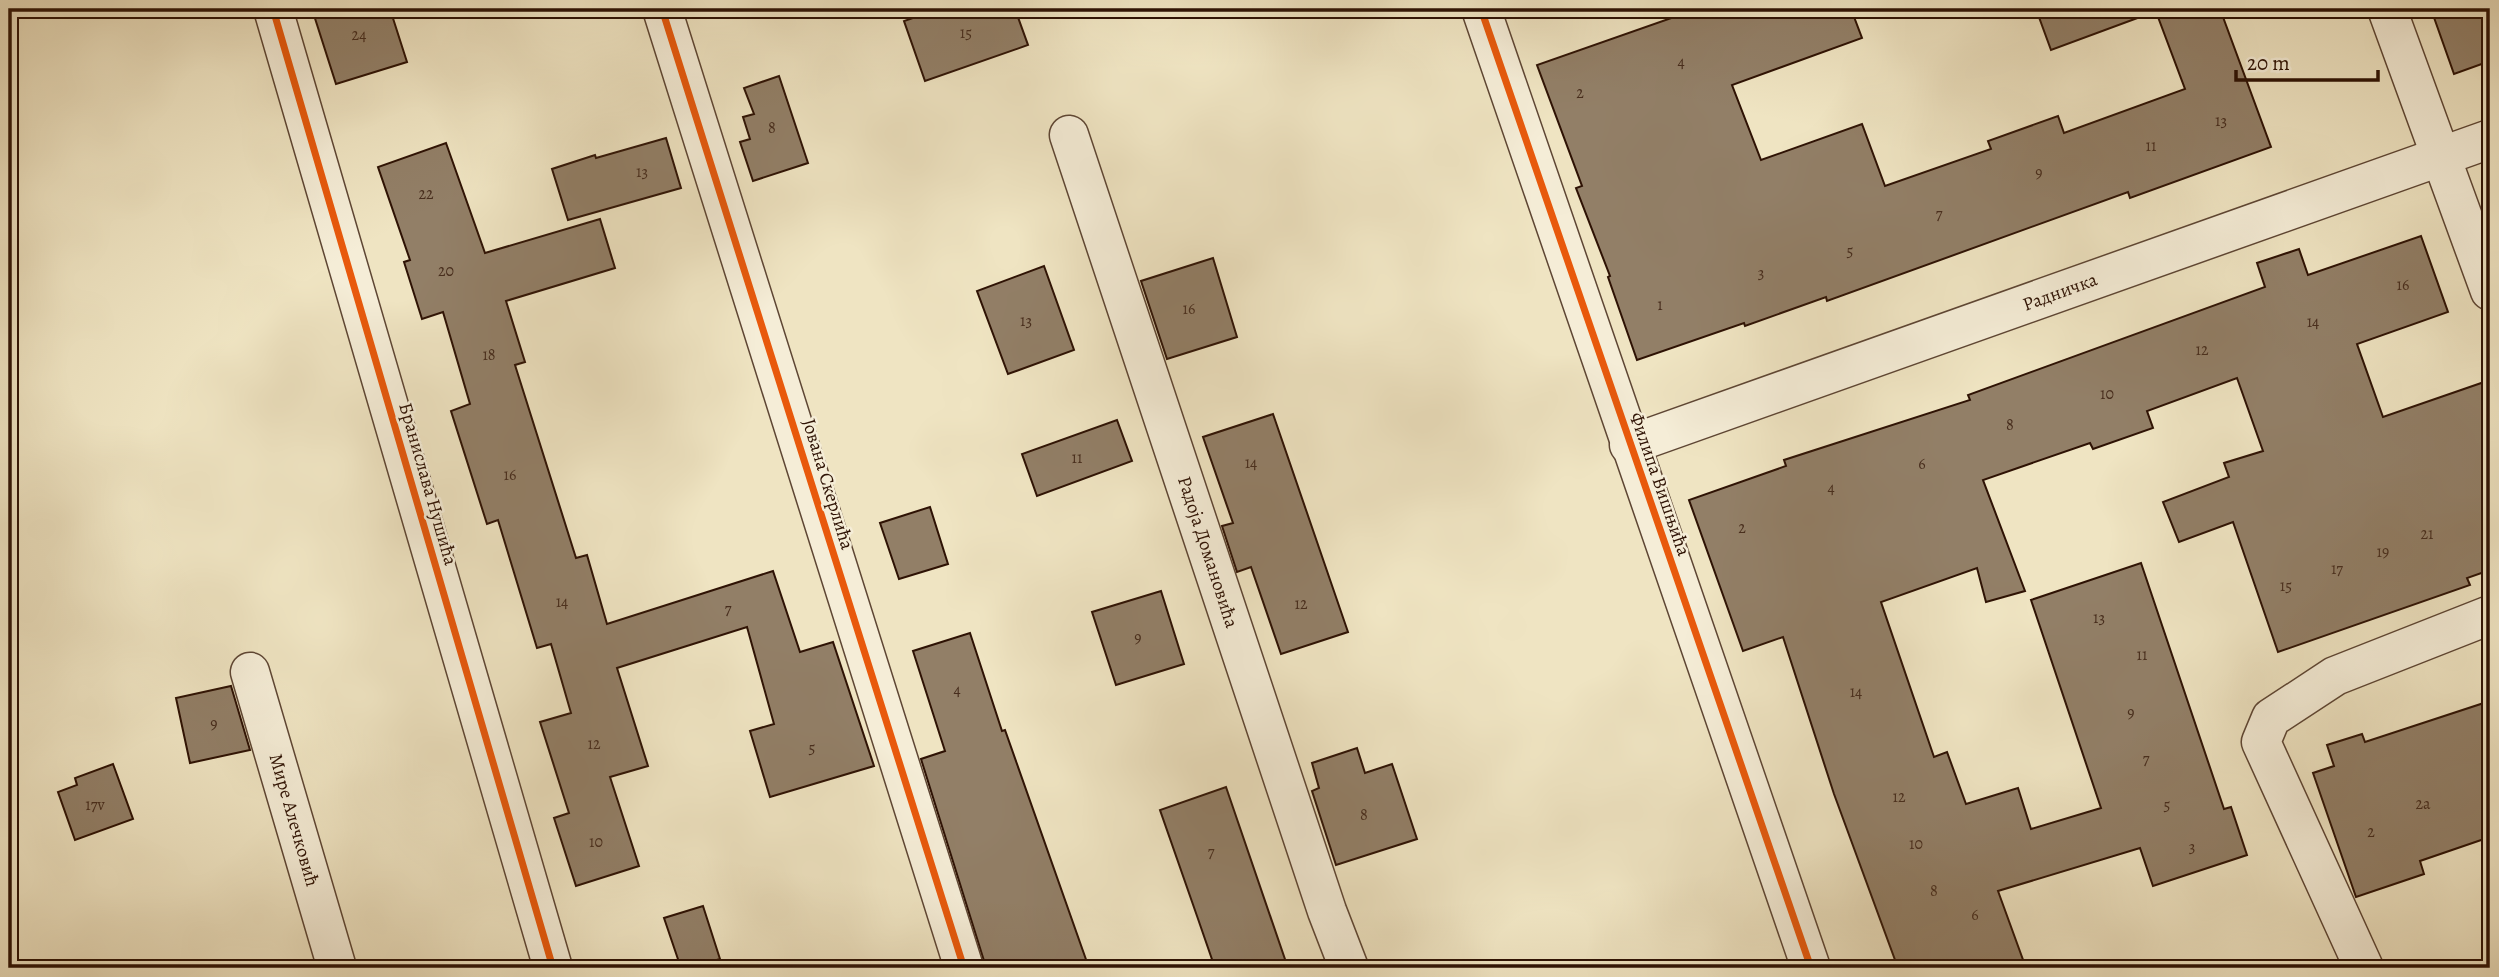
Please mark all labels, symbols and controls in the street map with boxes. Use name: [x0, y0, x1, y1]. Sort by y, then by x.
house number: 15: [960, 22, 972, 44]
house number: 24: [352, 24, 366, 46]
scale bar: [2236, 38, 2378, 82]
text: 20 m: [2247, 49, 2290, 77]
house number: 4: [1677, 51, 1685, 73]
house number: 2: [1576, 82, 1584, 104]
house number: 13: [2215, 110, 2227, 132]
house number: 8: [768, 117, 776, 139]
house number: 11: [2146, 135, 2157, 157]
house number: 13: [636, 161, 648, 183]
house number: 9: [2035, 162, 2043, 184]
house number: 22: [418, 183, 434, 205]
house number: 7: [1936, 203, 1943, 225]
house number: 5: [1847, 240, 1854, 262]
house number: 20: [438, 260, 454, 282]
house number: 3: [1758, 262, 1764, 284]
street label: Радничка: [2019, 266, 2101, 318]
house number: 16: [2397, 274, 2409, 296]
house number: 1: [1657, 294, 1663, 316]
house number: 16: [1183, 298, 1195, 320]
house number: 13: [1020, 310, 1032, 332]
house number: 14: [2307, 311, 2319, 333]
house number: 12: [2195, 339, 2209, 361]
house number: 18: [482, 344, 496, 366]
house number: 10: [2100, 383, 2114, 405]
street label: Бранислава Нушића: [392, 400, 464, 569]
street label: Филипа Вишњића: [1623, 409, 1697, 559]
house number: 8: [2006, 414, 2014, 436]
street label: Јована Скерлића: [796, 415, 860, 553]
house number: 11: [1072, 447, 1083, 469]
house number: 14: [1245, 452, 1257, 474]
house number: 6: [1918, 453, 1926, 475]
house number: 16: [504, 464, 516, 486]
street label: Радоја Домановића: [1171, 473, 1245, 631]
house number: 4: [1827, 477, 1835, 499]
house number: 2: [1738, 517, 1746, 539]
house number: 21: [2420, 523, 2434, 545]
house number: 19: [2377, 541, 2389, 563]
house number: 17: [2331, 558, 2343, 580]
house number: 15: [2280, 575, 2292, 597]
house number: 14: [556, 591, 568, 613]
house number: 12: [1294, 593, 1308, 615]
house number: 7: [725, 598, 732, 620]
house number: 13: [2093, 607, 2105, 629]
house number: 9: [1134, 627, 1142, 649]
house number: 11: [2137, 644, 2148, 666]
house number: 4: [953, 679, 961, 701]
house number: 14: [1850, 681, 1862, 703]
house number: 9: [2127, 702, 2135, 724]
house number: 9: [210, 713, 218, 735]
house number: 12: [587, 733, 601, 755]
house number: 5: [809, 737, 816, 759]
house number: 7: [2143, 748, 2150, 770]
street label: Мире Алечковић: [263, 750, 325, 890]
house number: 12: [1892, 786, 1906, 808]
house number: 2a: [2415, 793, 2431, 815]
house number: 17v: [85, 794, 106, 816]
house number: 5: [2164, 794, 2171, 816]
house number: 8: [1360, 804, 1368, 826]
house number: 2: [2367, 821, 2375, 843]
house number: 10: [589, 831, 603, 853]
house number: 10: [1909, 833, 1923, 855]
house number: 3: [2189, 836, 2195, 858]
house number: 7: [1208, 841, 1215, 863]
house number: 8: [1930, 880, 1938, 902]
house number: 6: [1971, 904, 1979, 926]

